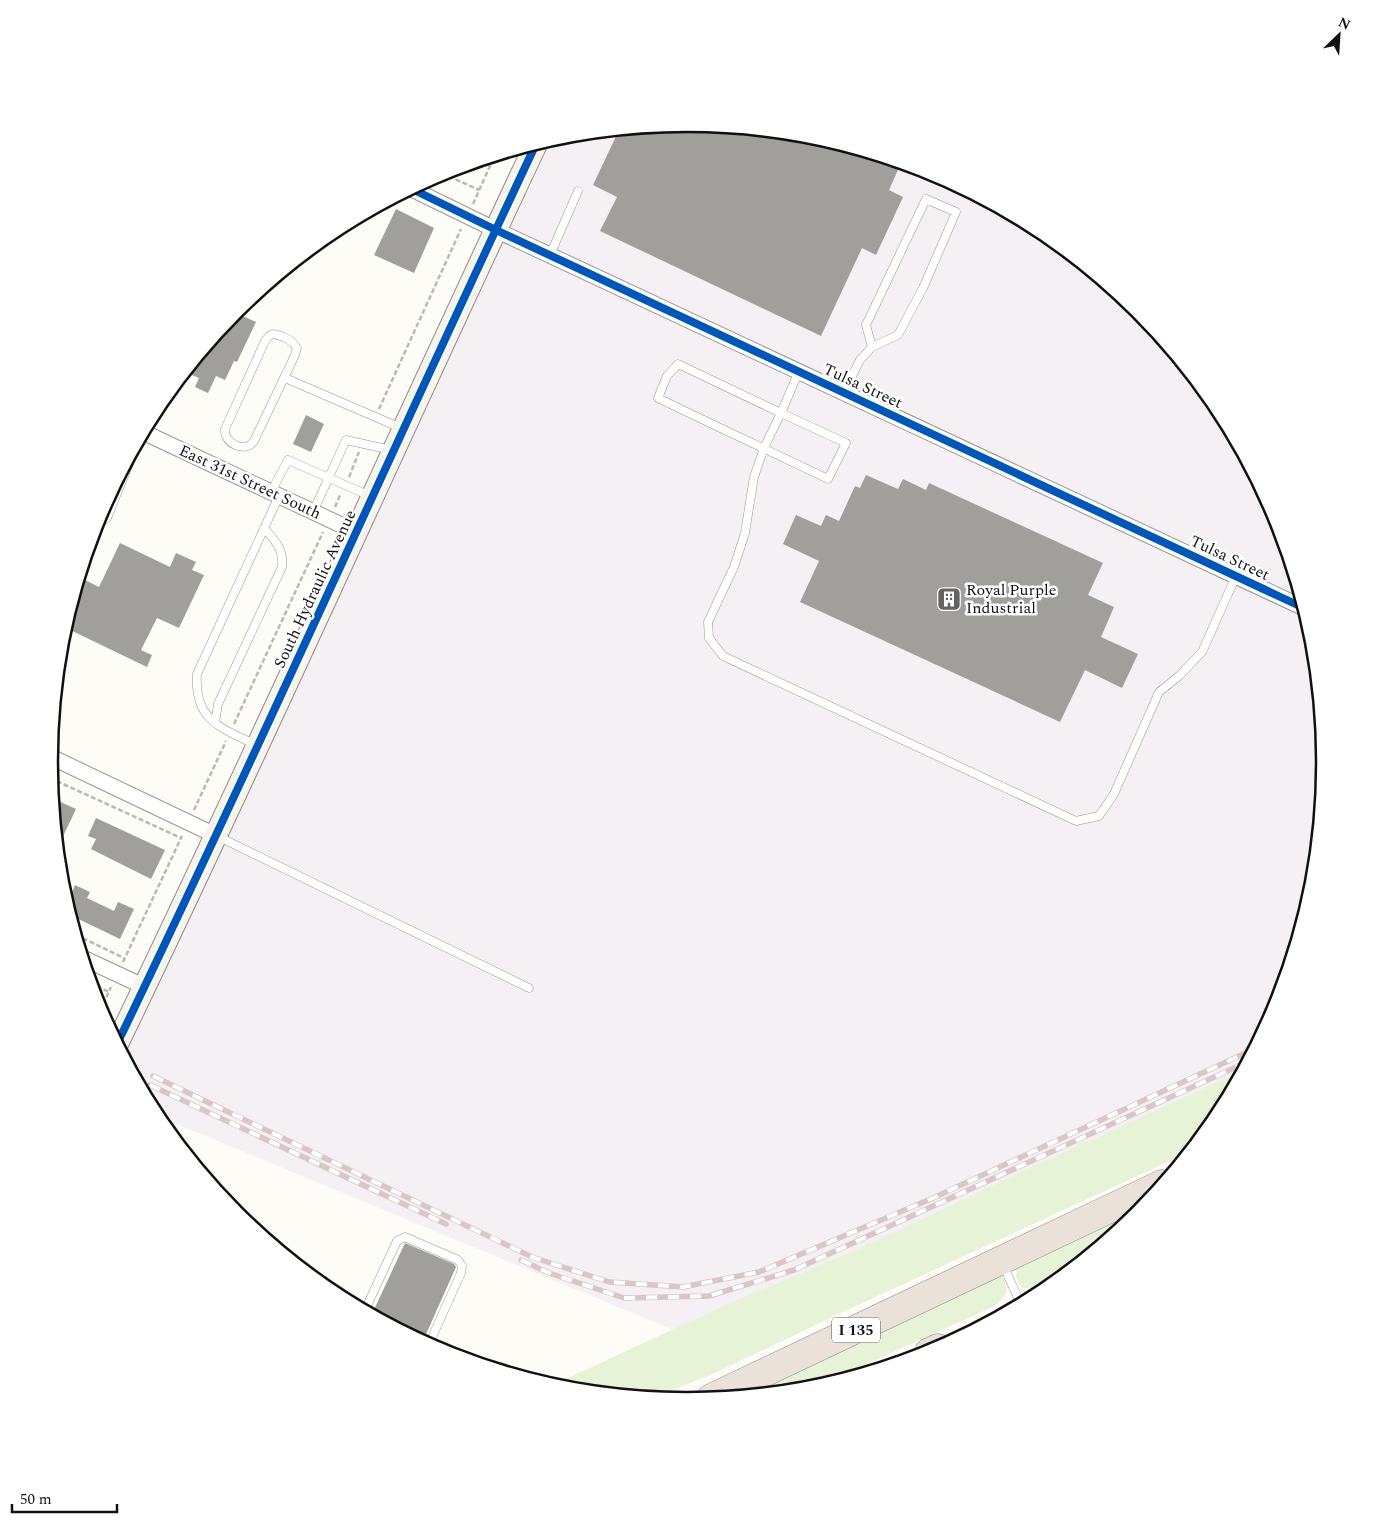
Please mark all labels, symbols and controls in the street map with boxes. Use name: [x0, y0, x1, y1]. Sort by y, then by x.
north arrow: [1314, 10, 1364, 60]
text: N: [1335, 12, 1354, 36]
street label: Tulsa Street: [819, 357, 907, 415]
street label: East 31st Street South: [175, 438, 325, 526]
street label: South Hydraulic Avenue: [268, 506, 362, 672]
street label: Tulsa Street: [1186, 529, 1274, 587]
place label: Royal Purple Industrial: [966, 578, 1056, 620]
building icon: Royal Purple Industrial: [936, 586, 962, 612]
road number: I 135: [832, 1318, 880, 1342]
scale bar: [12, 1482, 118, 1514]
text: 50 m: [20, 1488, 52, 1511]

